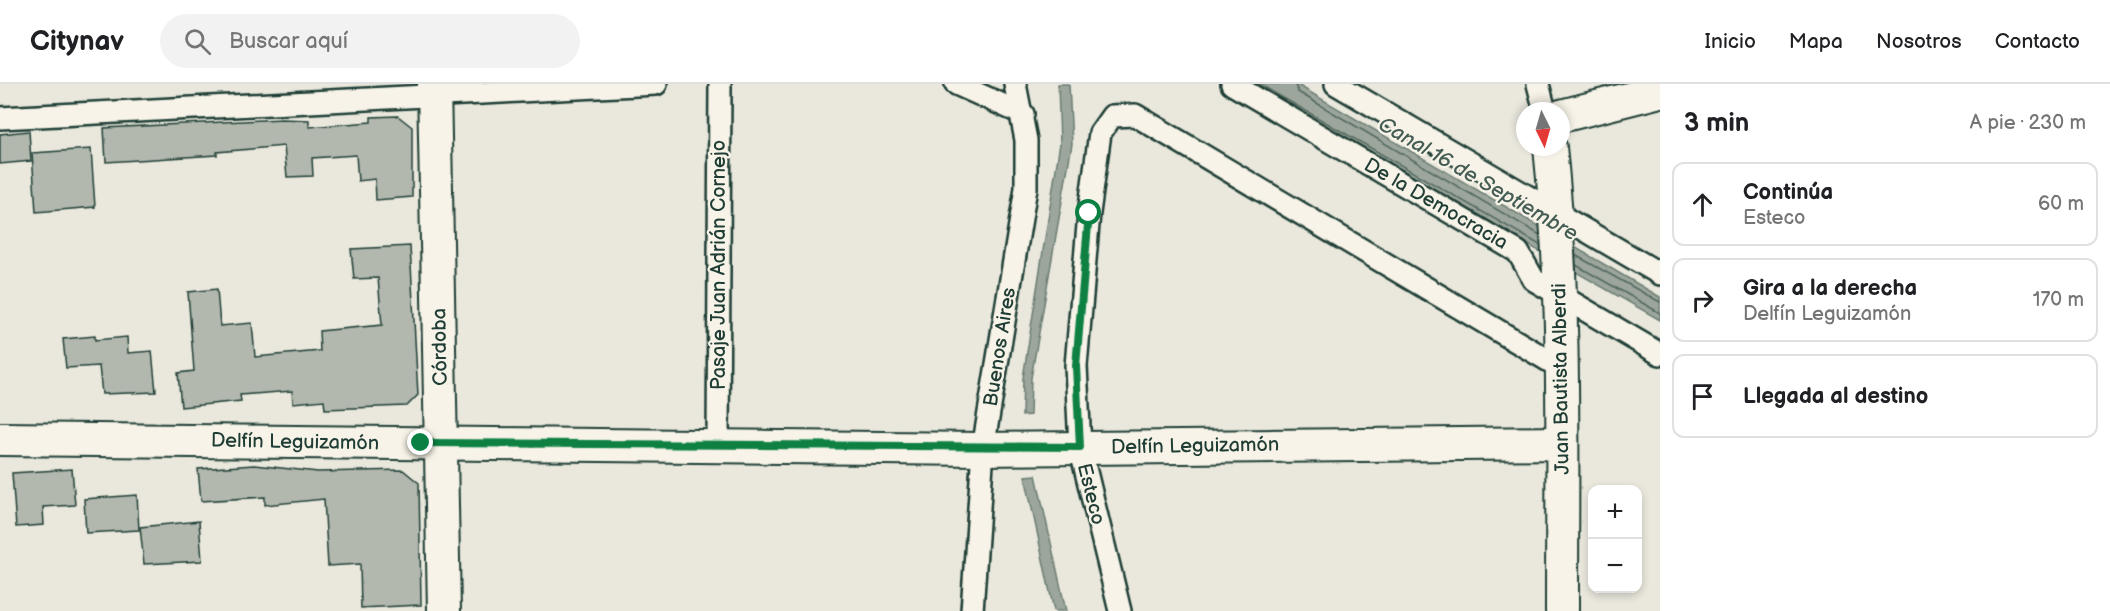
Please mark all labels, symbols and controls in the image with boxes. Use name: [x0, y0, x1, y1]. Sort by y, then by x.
search box: [160, 14, 580, 68]
text: Citynav: [30, 25, 124, 58]
icon: search: [181, 25, 214, 58]
text: Buscar aquí: [229, 28, 348, 55]
text: Inicio: [1705, 29, 1756, 54]
text: Mapa: [1789, 29, 1843, 54]
text: Nosotros: [1876, 29, 1962, 54]
text: Contacto: [1995, 29, 2080, 54]
north arrow: [1516, 102, 1570, 156]
text: 3 min: [1684, 108, 1749, 139]
text: A pie · 230 m: [1970, 111, 2086, 135]
water label: Canal 16 de Septiembre: [1374, 112, 1582, 246]
street label: Pasaje Juan Adrián Cornejo: [707, 140, 731, 390]
street label: De la Democracia: [1360, 153, 1512, 255]
text: Continúa: [1743, 179, 1833, 206]
icon: ahead: [1686, 188, 1719, 221]
text: 60 m: [2038, 192, 2084, 216]
route start: [1075, 199, 1101, 225]
text: Esteco: [1743, 206, 1805, 230]
text: Gira a la derecha: [1743, 275, 1917, 302]
street label: Juan Bautista Alberdi: [1547, 283, 1575, 475]
icon: right: [1686, 284, 1719, 317]
street label: Buenos Aires: [979, 286, 1021, 408]
text: 170 m: [2033, 288, 2084, 312]
text: Delfín Leguizamón: [1743, 302, 1911, 326]
street label: Córdoba: [427, 308, 453, 386]
icon: arrive: [1686, 380, 1719, 413]
text: Llegada al destino: [1743, 383, 1928, 410]
street label: Delfín Leguizamón: [211, 429, 379, 455]
route end: [407, 429, 433, 455]
street label: Delfín Leguizamón: [1111, 433, 1279, 459]
street label: Esteco: [1072, 461, 1110, 527]
map controls: [1588, 485, 1642, 593]
button: +: [1588, 485, 1642, 539]
button: −: [1588, 539, 1642, 593]

